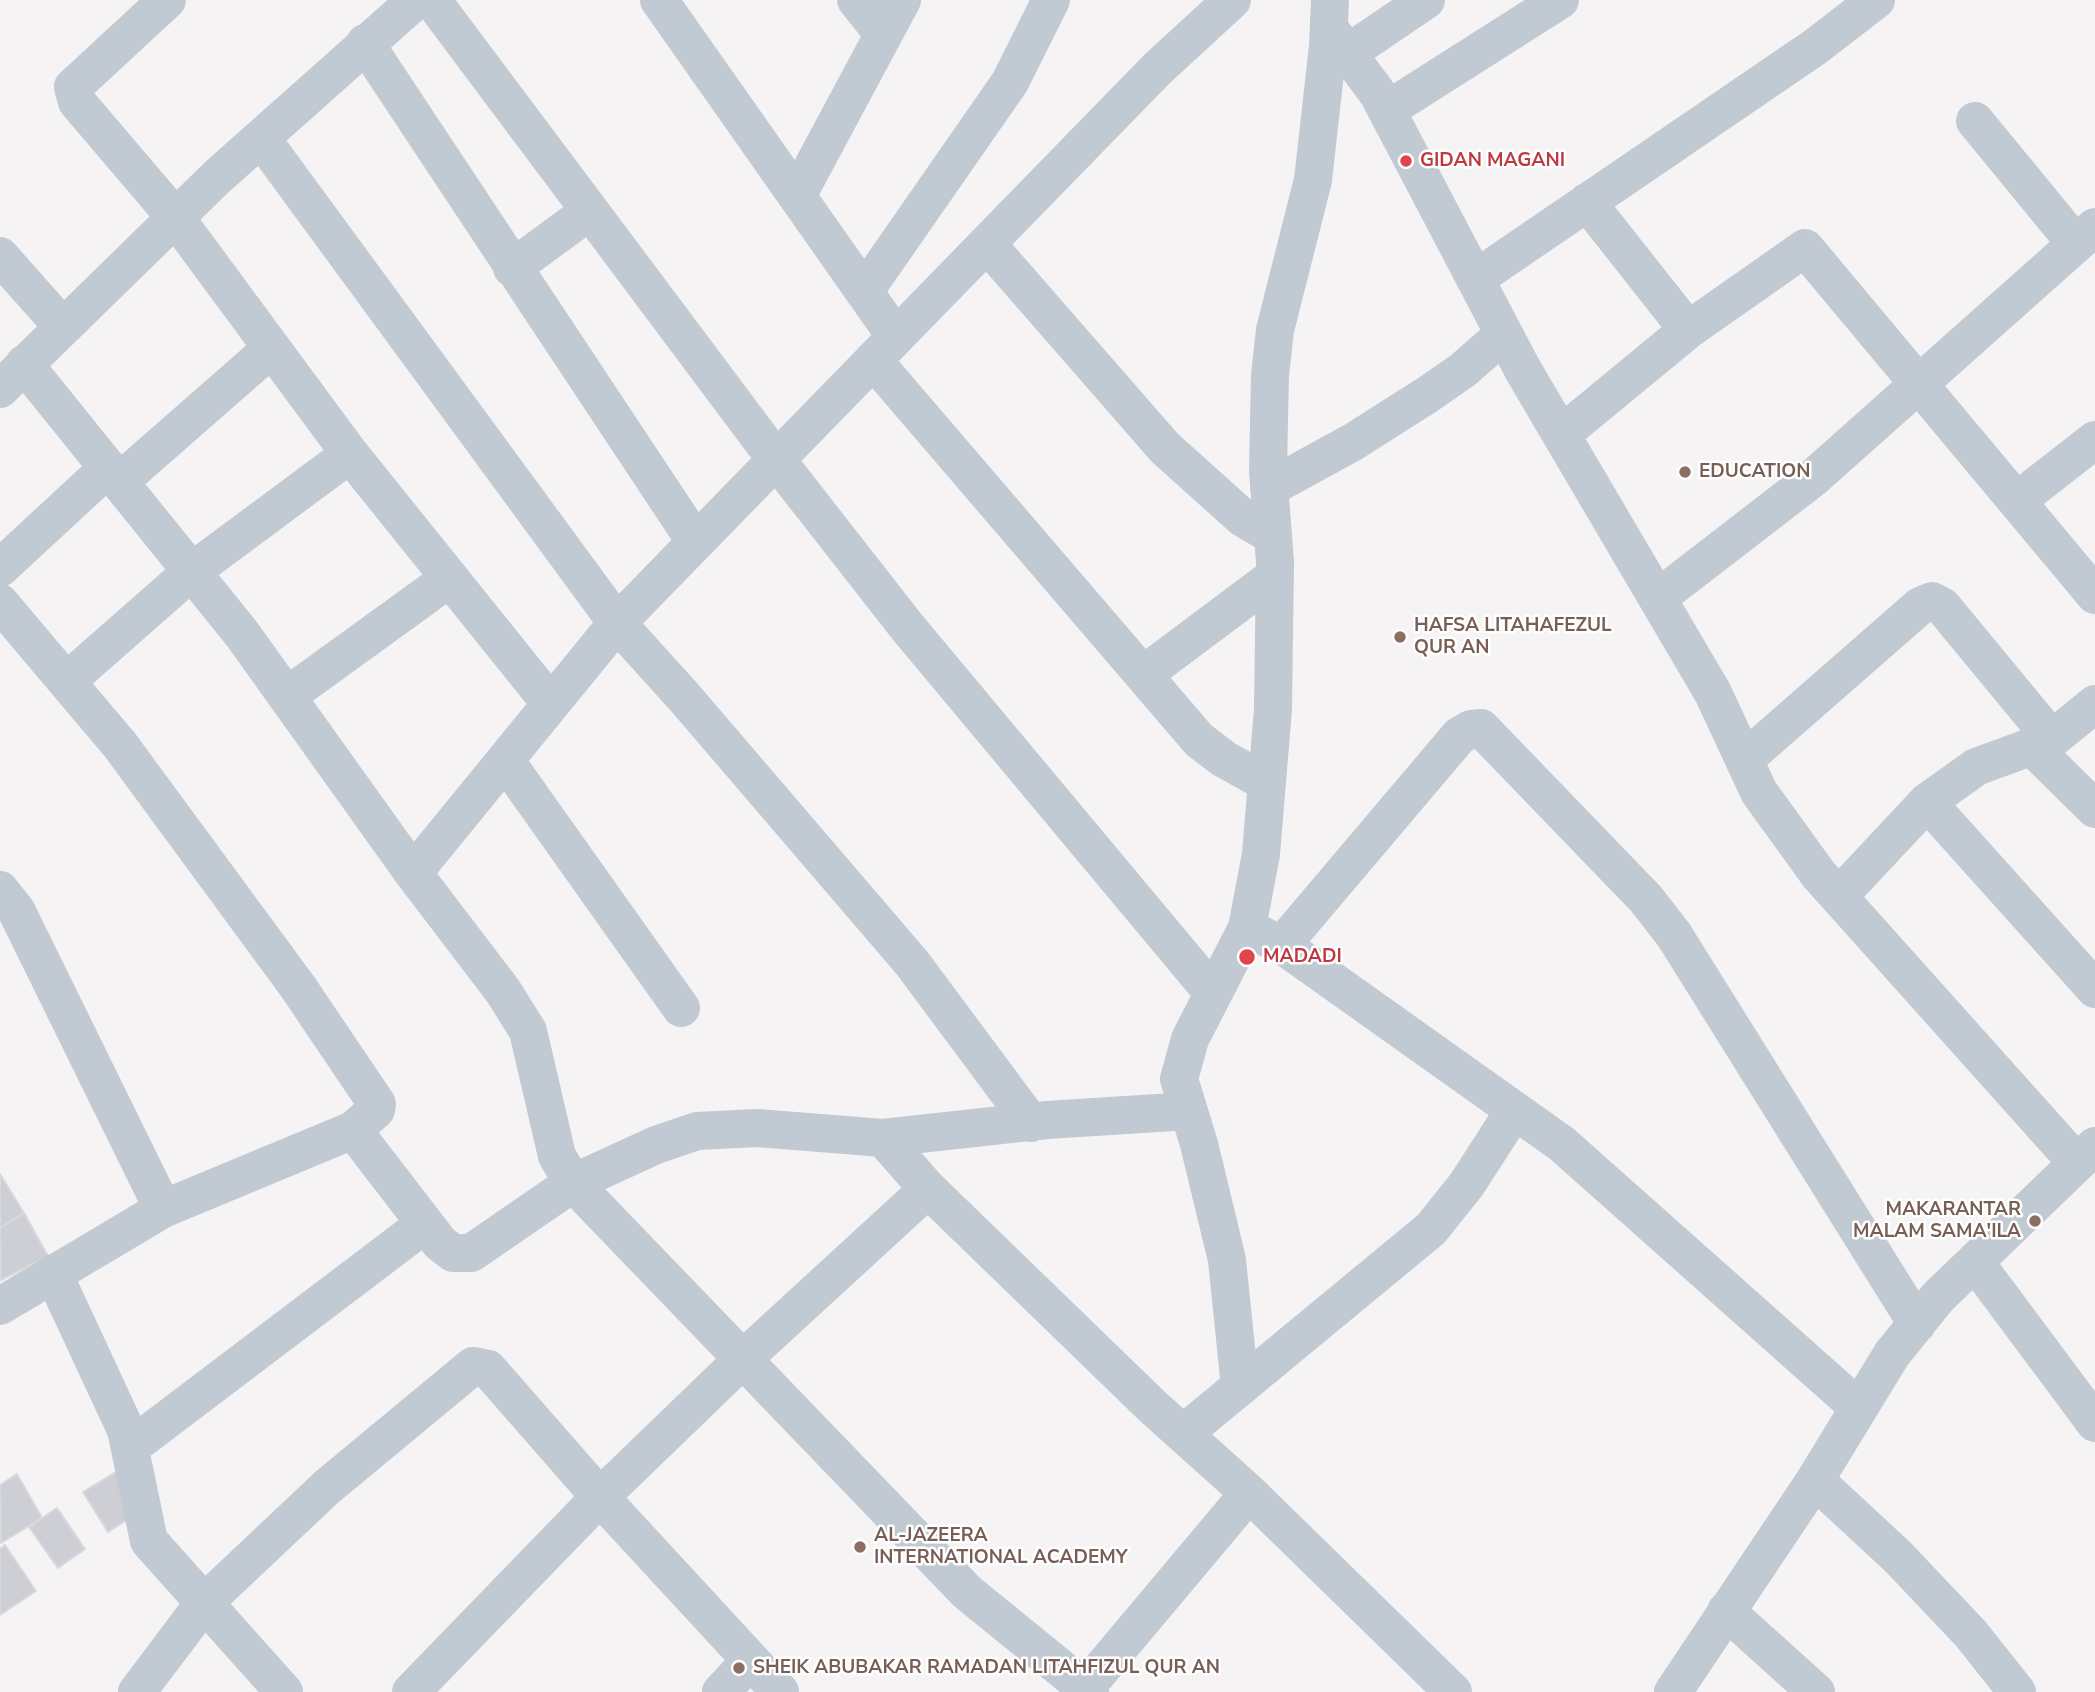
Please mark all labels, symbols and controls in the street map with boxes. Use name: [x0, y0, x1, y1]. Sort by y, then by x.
place label: GIDAN MAGANI: [1420, 150, 1565, 172]
marker: GIDAN MAGANI: [1398, 153, 1414, 169]
place label: EDUCATION: [1699, 461, 1810, 483]
marker: EDUCATION: [1677, 464, 1693, 480]
place label: HAFSA LITAHAFEZUL QUR AN: [1414, 615, 1612, 659]
marker: HAFSA LITAHAFEZUL QUR AN: [1392, 629, 1408, 645]
place label: MADADI: [1263, 946, 1342, 968]
marker: MADADI: [1237, 947, 1257, 967]
place label: MAKARANTAR MALAM SAMA'ILA: [1853, 1199, 2021, 1243]
marker: MAKARANTAR MALAM SAMA'ILA: [2027, 1213, 2043, 1229]
place label: AL-JAZEERA INTERNATIONAL ACADEMY: [874, 1525, 1127, 1569]
marker: AL-JAZEERA INTERNATIONAL ACADEMY: [852, 1539, 868, 1555]
place label: SHEIK ABUBAKAR RAMADAN LITAHFIZUL QUR AN: [753, 1657, 1220, 1679]
marker: SHEIK ABUBAKAR RAMADAN LITAHFIZUL QUR AN: [731, 1660, 747, 1676]

